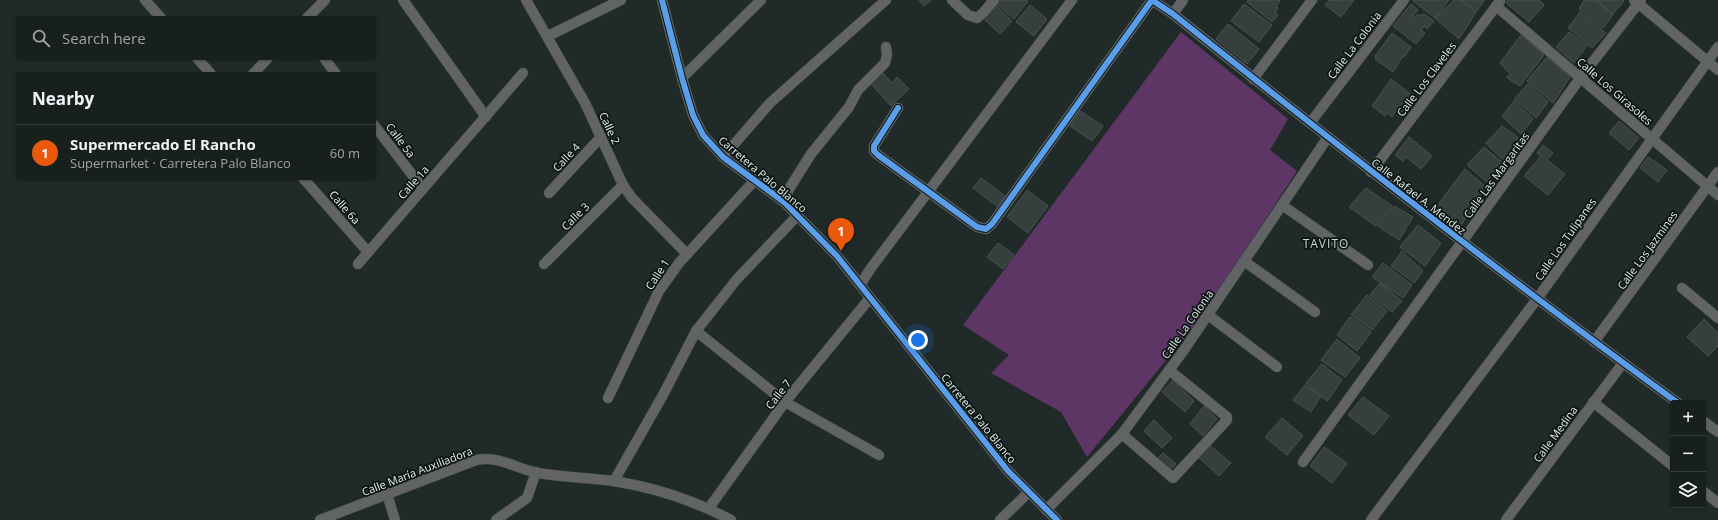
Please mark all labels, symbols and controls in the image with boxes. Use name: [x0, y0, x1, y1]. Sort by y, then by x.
street label: Calle La Colonia: [1324, 8, 1384, 82]
search box: [16, 16, 376, 60]
icon: search: [30, 27, 52, 49]
text: Search here: [62, 28, 146, 48]
street label: Calle Los Claveles: [1393, 39, 1459, 119]
street label: Calle Los Girasoles: [1574, 54, 1656, 128]
text: Nearby: [32, 87, 94, 110]
street label: Calle 2: [596, 109, 624, 147]
street label: Calle 5a: [383, 120, 419, 160]
street label: Calle Las Margaritas: [1460, 129, 1532, 221]
street label: Carretera Palo Blanco: [716, 132, 811, 216]
text: Supermercado El Rancho: [70, 134, 256, 154]
street label: Calle 4: [549, 139, 584, 175]
text: 1: [41, 144, 49, 162]
text: 60 m: [330, 144, 360, 162]
text: Supermarket · Carretera Palo Blanco: [70, 154, 291, 172]
street label: Calle Rafael A. Mendez: [1369, 154, 1469, 238]
street label: Calle 1a: [394, 162, 432, 202]
street label: Calle 6a: [326, 187, 364, 227]
street label: Calle Los Tulipanes: [1531, 195, 1599, 283]
street label: Calle 3: [558, 199, 592, 233]
street label: Calle Los Jazmines: [1613, 208, 1681, 292]
pin: 1: [828, 218, 854, 251]
district label: TAVITO: [1303, 235, 1349, 252]
street label: Calle 1: [641, 256, 673, 292]
street label: Calle La Colonia: [1158, 287, 1216, 361]
your location: [908, 330, 928, 350]
street label: Carretera Palo Blanco: [938, 370, 1020, 466]
street label: Calle 7: [762, 376, 794, 412]
map controls: [1670, 400, 1706, 508]
button: +: [1670, 400, 1706, 436]
street label: Calle Medina: [1530, 403, 1580, 465]
button: −: [1670, 436, 1706, 472]
street label: Calle María Auxiliadora: [359, 443, 475, 499]
button: layers: [1670, 472, 1706, 508]

